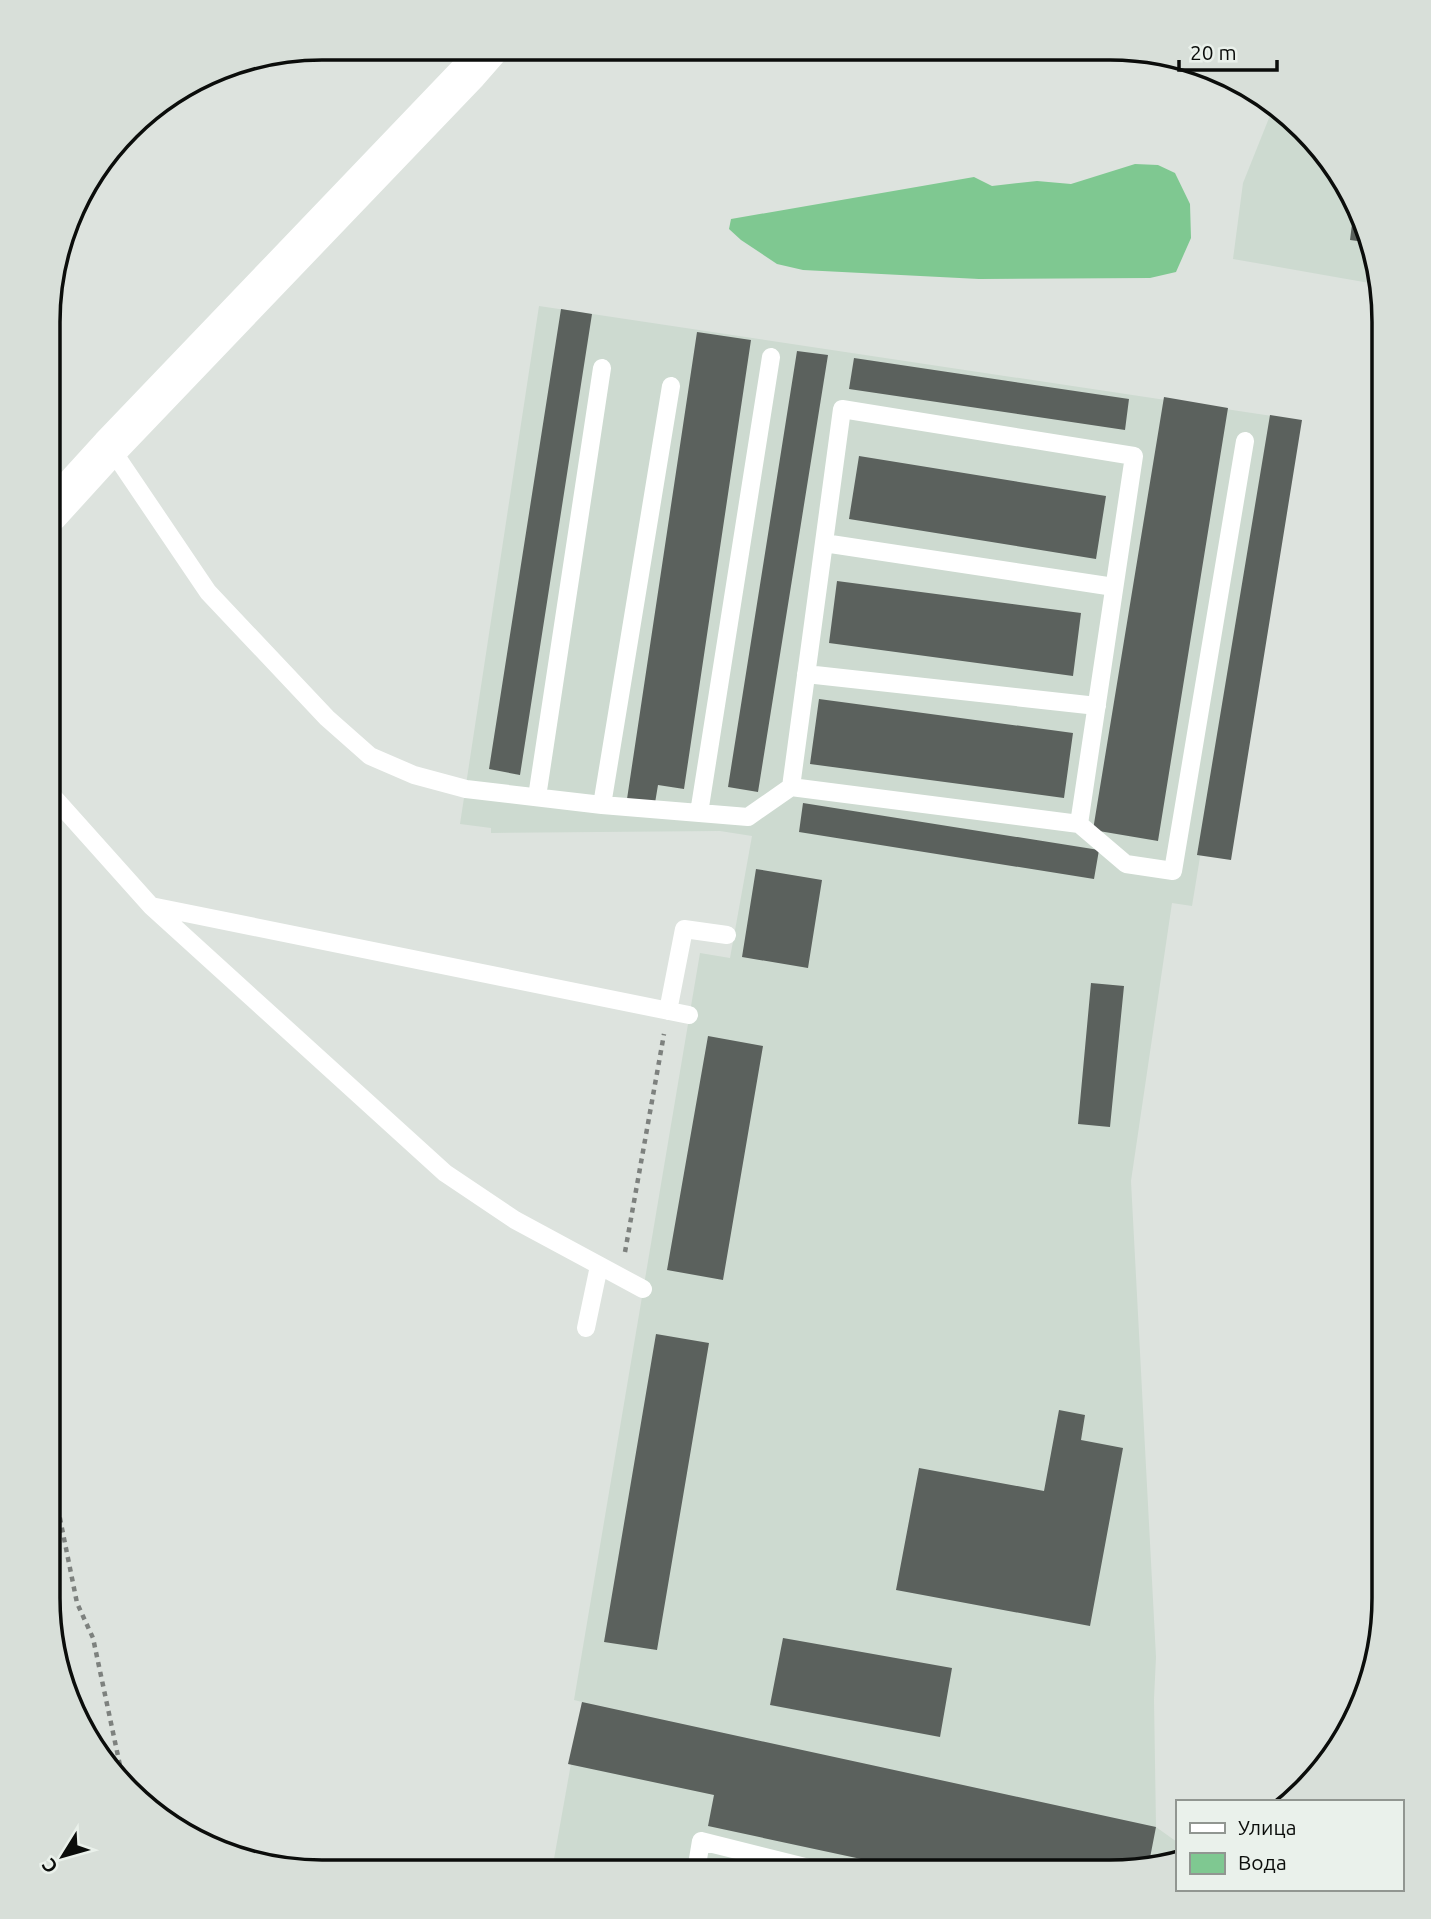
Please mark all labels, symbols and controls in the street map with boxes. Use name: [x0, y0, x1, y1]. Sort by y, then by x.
scale bar: [1179, 28, 1277, 72]
text: 20 m: [1190, 40, 1237, 64]
legend: [1176, 1800, 1403, 1891]
text: Улица: [1238, 1815, 1296, 1839]
north arrow: [28, 1821, 98, 1891]
text: Вода: [1238, 1850, 1287, 1874]
text: С: [37, 1855, 62, 1878]

